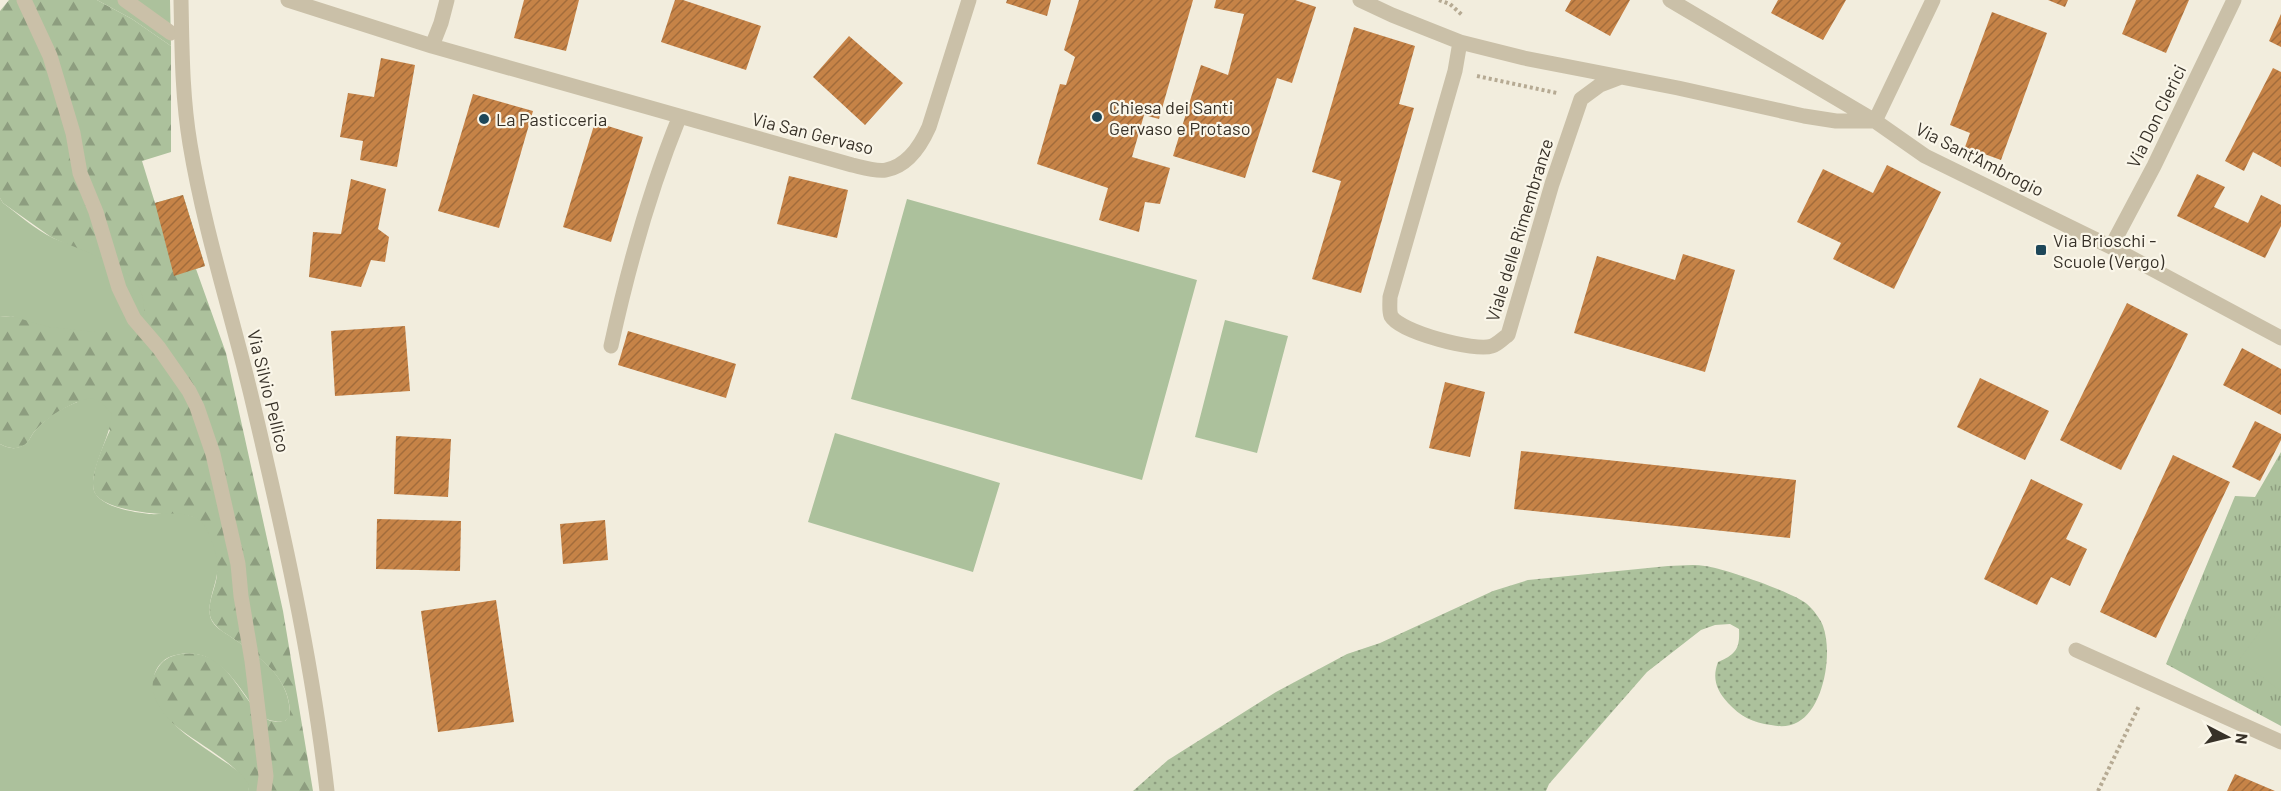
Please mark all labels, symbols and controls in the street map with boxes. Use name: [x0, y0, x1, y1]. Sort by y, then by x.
street label: Via Don Clerici: [2122, 61, 2190, 171]
place label: Chiesa dei Santi Gervaso e Protaso: [1109, 96, 1251, 139]
street label: Via San Gervaso: [750, 107, 876, 159]
place label: La Pasticceria: [496, 108, 607, 130]
marker: Chiesa dei Santi Gervaso e Protaso: [1090, 110, 1104, 124]
marker: La Pasticceria: [477, 112, 491, 126]
street label: Via Sant'Ambrogio: [1912, 117, 2048, 201]
street label: Viale delle Rimembranze: [1481, 136, 1557, 324]
place label: Via Brioschi - Scuole (Vergo): [2053, 229, 2164, 272]
marker: Via Brioschi - Scuole (Vergo): [2034, 243, 2048, 257]
street label: Via Silvio Pellico: [243, 327, 295, 455]
north arrow: [2197, 707, 2257, 767]
text: N: [2232, 732, 2252, 745]

